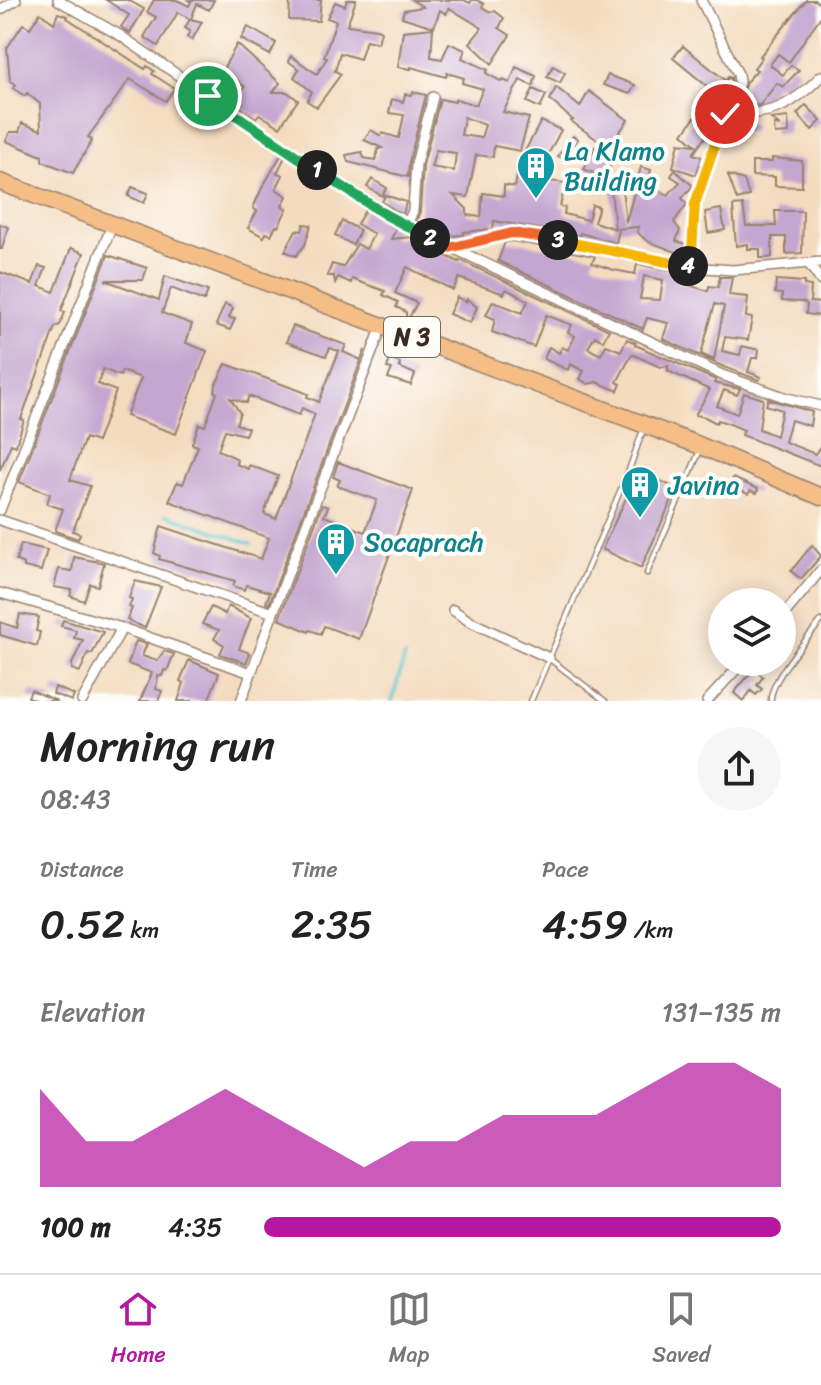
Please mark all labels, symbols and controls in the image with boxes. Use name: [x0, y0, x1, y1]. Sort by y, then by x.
pin: [174, 62, 242, 130]
icon: arrive: [186, 74, 230, 118]
pin: [691, 80, 759, 148]
icon: check: [703, 92, 747, 136]
place label: La Klamo Building: [564, 128, 665, 204]
building icon: La Klamo Building: [515, 145, 557, 200]
pin: 1: [297, 150, 337, 190]
text: 1: [312, 150, 322, 189]
pin: 2: [410, 218, 450, 258]
text: 2: [424, 218, 436, 257]
pin: 3: [538, 220, 578, 260]
text: 3: [552, 220, 564, 259]
pin: 4: [668, 246, 708, 286]
text: 4: [681, 246, 695, 285]
road number: N 3: [384, 317, 440, 357]
place label: Javina: [667, 462, 740, 508]
building icon: Javina: [619, 464, 661, 519]
place label: Socaprach: [364, 519, 484, 565]
building icon: Socaprach: [315, 521, 357, 576]
map controls: [708, 588, 796, 676]
button: layers: [708, 588, 796, 676]
text: Morning run: [40, 707, 275, 785]
button: share: [697, 727, 781, 811]
text: 08:43: [40, 776, 111, 822]
text: Distance: [40, 850, 124, 889]
text: Time: [291, 850, 338, 889]
text: Pace: [542, 850, 589, 889]
text: 0.52: [40, 889, 125, 960]
text: 2:35: [291, 889, 373, 960]
text: 4:59: [542, 889, 628, 960]
text: km: [125, 911, 159, 950]
text: /km: [628, 911, 673, 950]
text: Elevation: [40, 989, 145, 1035]
text: 131–135 m: [662, 989, 781, 1035]
text: 100 m: [40, 1204, 111, 1250]
text: 4:35: [168, 1204, 222, 1250]
tab: Home: [111, 1287, 166, 1374]
tab: Map: [387, 1287, 431, 1374]
tab: Saved: [652, 1287, 710, 1374]

